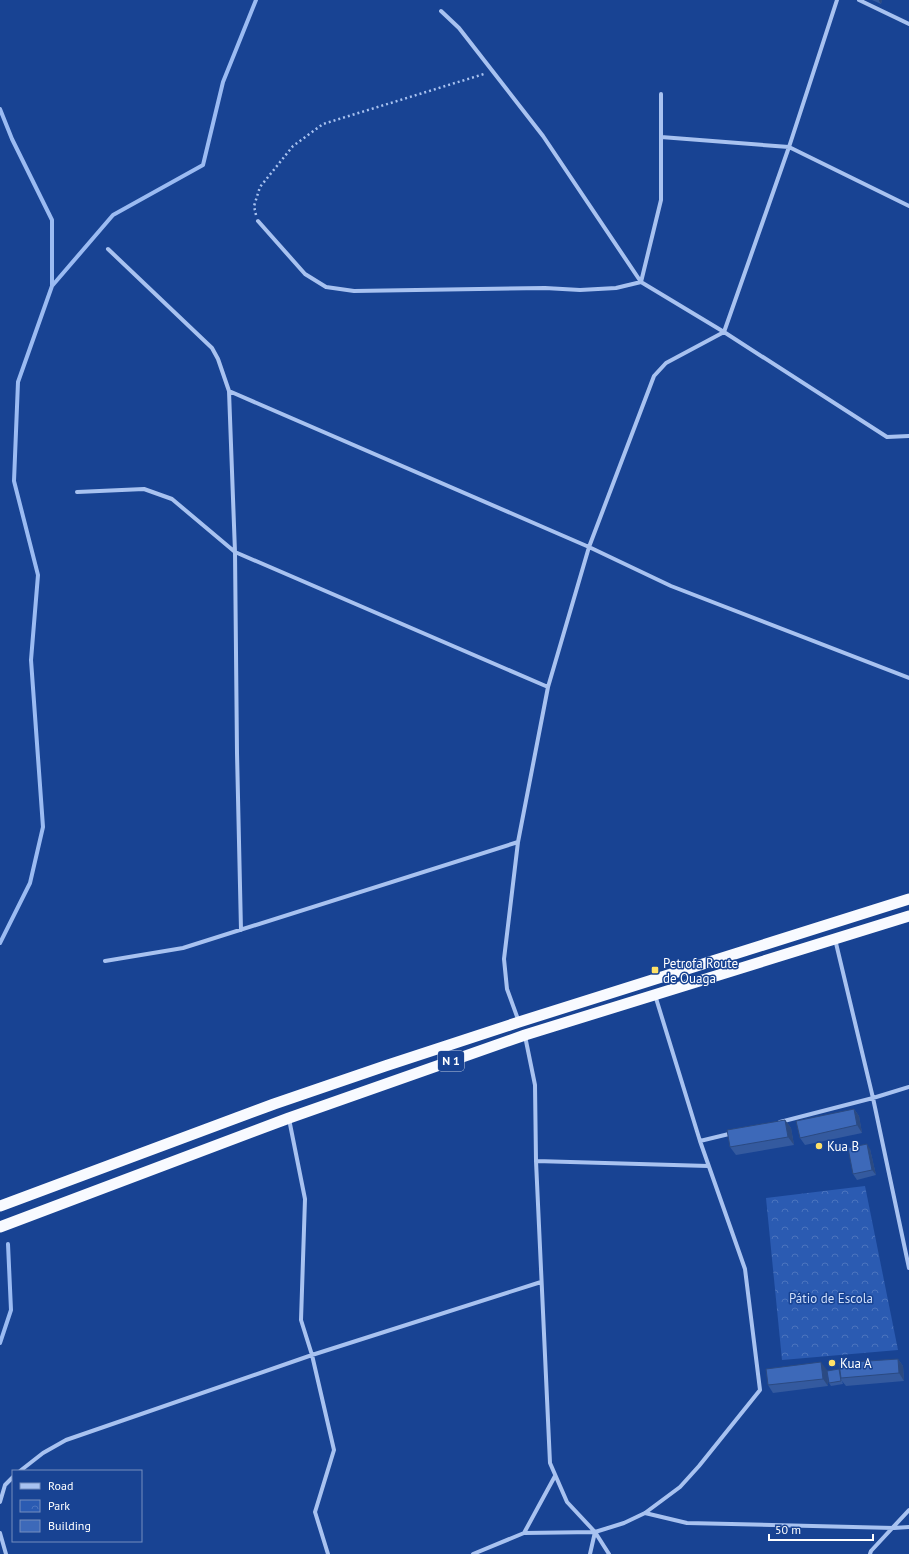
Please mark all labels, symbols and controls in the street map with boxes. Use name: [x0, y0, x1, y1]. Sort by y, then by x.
place label: Petrofa Route de Ouaga: [663, 955, 738, 987]
marker: Petrofa Route de Ouaga: [650, 965, 660, 975]
road number: N 1: [438, 1051, 464, 1071]
place label: Kua B: [827, 1138, 859, 1155]
marker: Kua B: [814, 1141, 824, 1151]
park label: Pátio de Escola: [789, 1290, 873, 1307]
place label: Kua A: [840, 1355, 872, 1372]
marker: Kua A: [827, 1358, 837, 1368]
legend: [12, 1470, 142, 1542]
text: Road: [48, 1478, 73, 1493]
text: Park: [48, 1498, 70, 1513]
scale bar: [769, 1516, 873, 1542]
text: Building: [48, 1518, 91, 1533]
text: 50 m: [775, 1522, 801, 1537]

